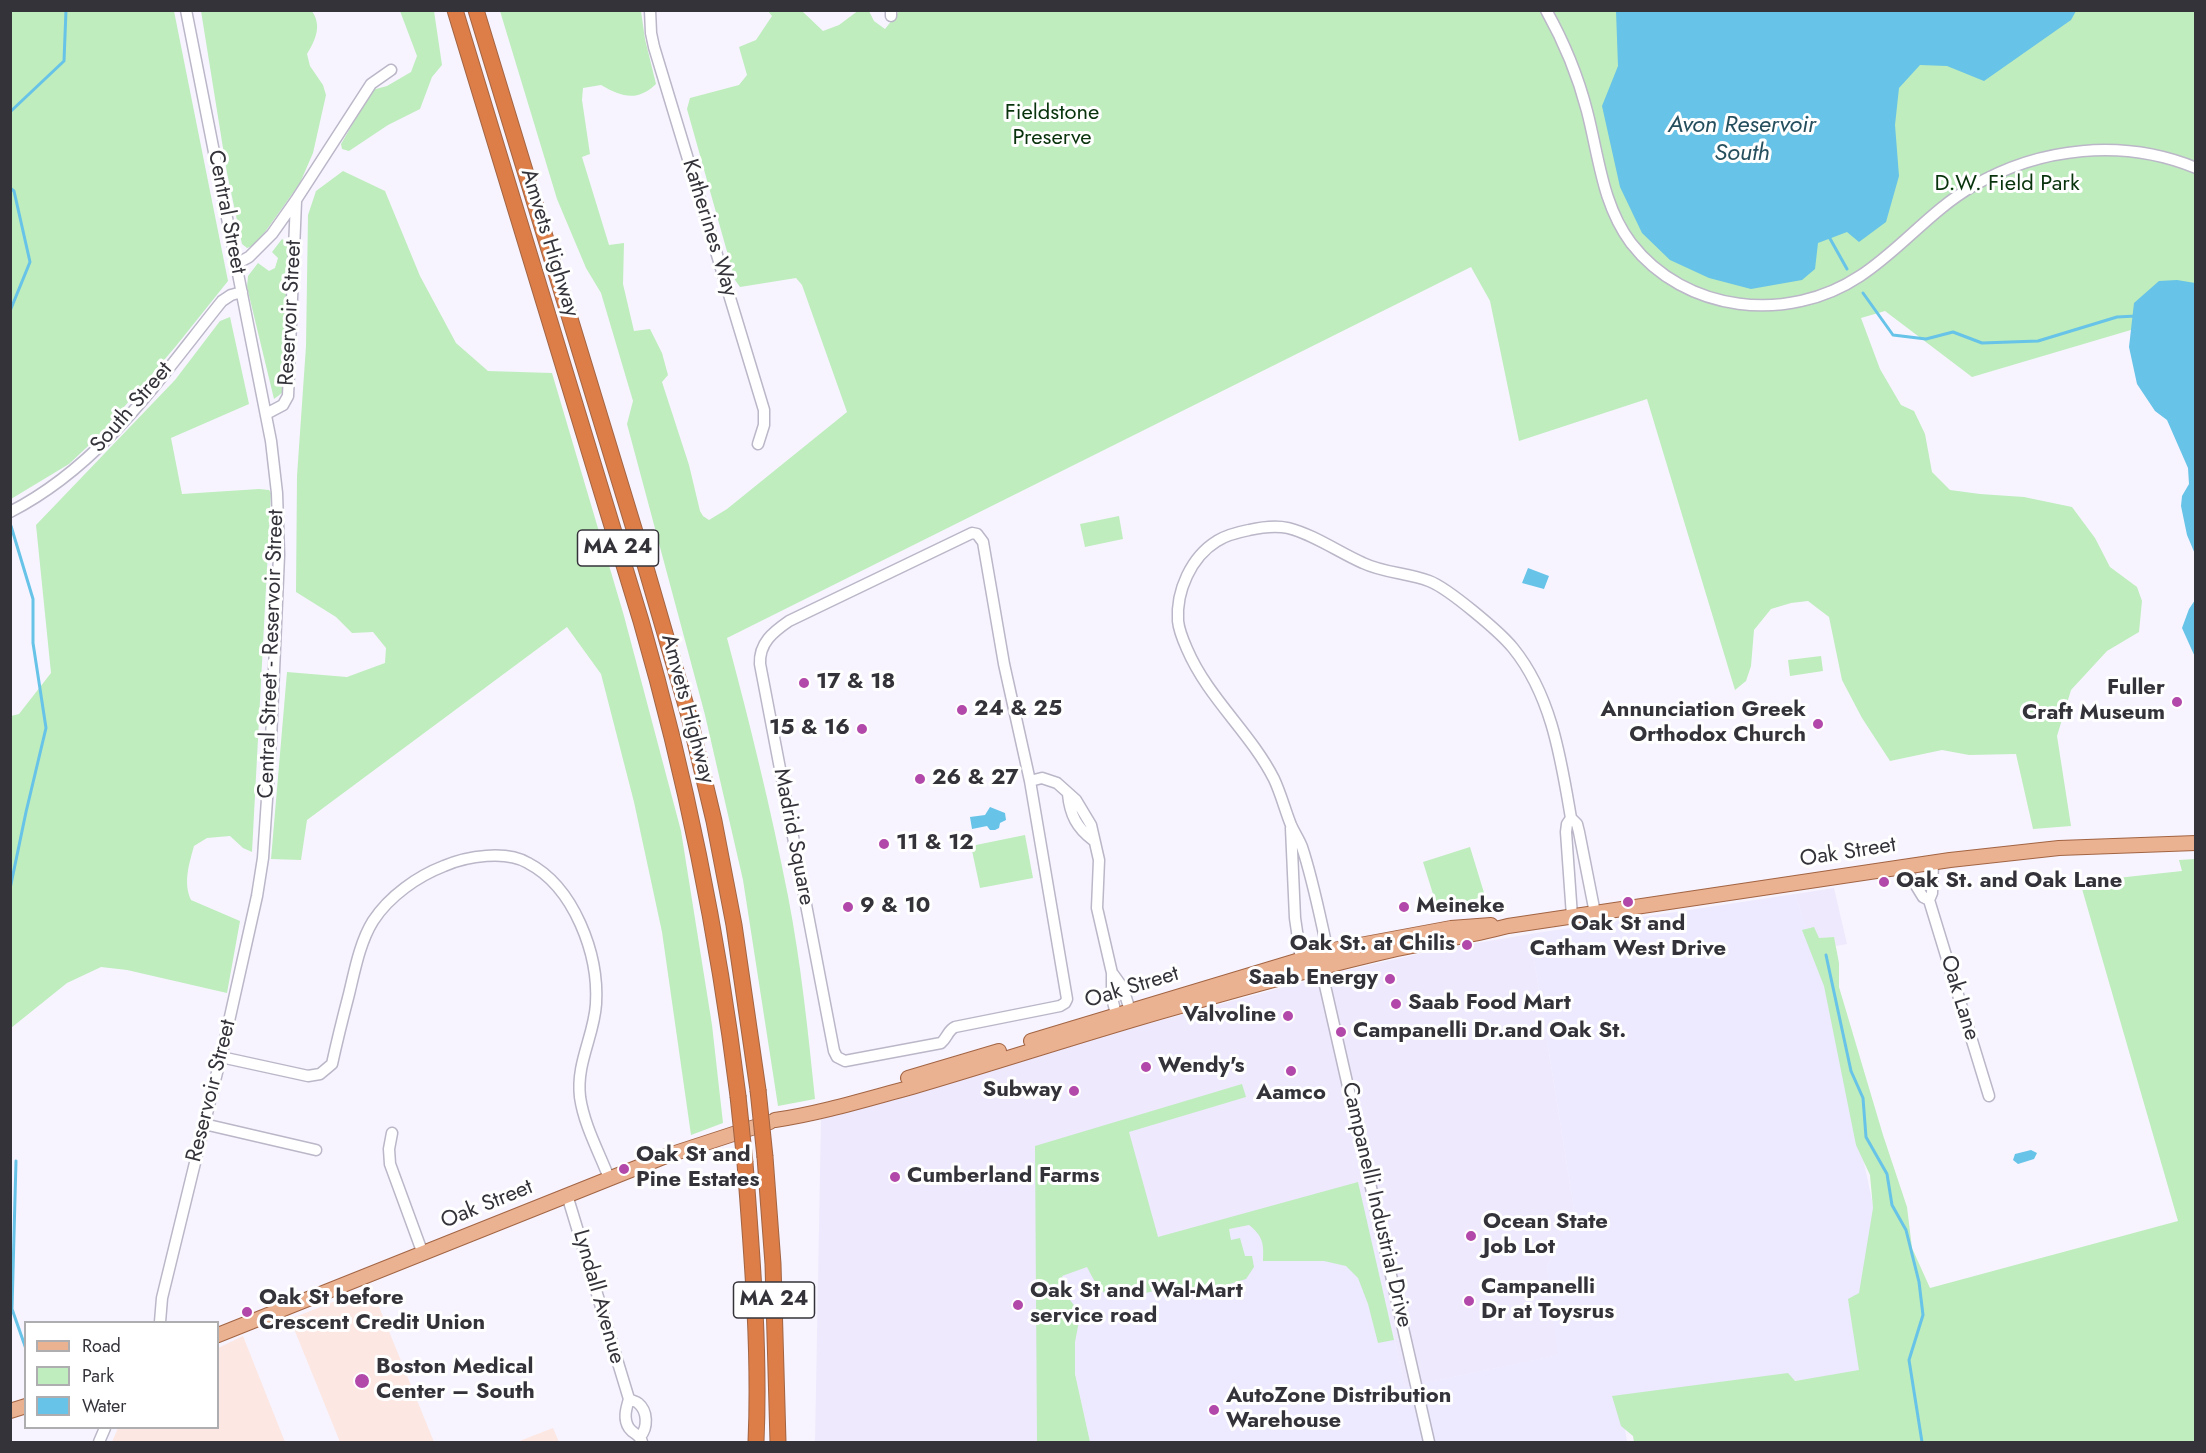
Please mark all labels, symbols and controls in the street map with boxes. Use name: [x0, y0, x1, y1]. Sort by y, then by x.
park label: Fieldstone Preserve: [1005, 101, 1099, 152]
water label: Avon Reservoir South: [1668, 112, 1816, 168]
street label: Central Street: [201, 148, 251, 276]
street label: Katherines Way: [676, 156, 742, 300]
street label: Amvets Highway: [514, 166, 584, 320]
park label: D.W. Field Park: [1934, 172, 2080, 198]
street label: Reservoir Street: [274, 240, 308, 386]
street label: South Street: [85, 357, 179, 459]
street label: Central Street - Reservoir Street: [254, 509, 290, 799]
road number: MA 24: [578, 530, 658, 566]
street label: Amvets Highway: [654, 631, 720, 787]
place label: 17 & 18: [816, 670, 895, 696]
marker: 17 & 18: [797, 676, 811, 690]
place label: Fuller Craft Museum: [2022, 676, 2165, 728]
marker: Fuller Craft Museum: [2170, 695, 2184, 709]
place label: 24 & 25: [974, 697, 1062, 723]
place label: Annunciation Greek Orthodox Church: [1601, 698, 1806, 750]
marker: 24 & 25: [955, 703, 969, 717]
place label: 15 & 16: [769, 716, 850, 742]
marker: Annunciation Greek Orthodox Church: [1811, 717, 1825, 731]
marker: 15 & 16: [855, 722, 869, 736]
street label: Madrid Square: [767, 766, 819, 908]
place label: 26 & 27: [932, 766, 1019, 792]
marker: 26 & 27: [913, 772, 927, 786]
place label: 11 & 12: [896, 831, 974, 857]
street label: Oak Street: [1798, 832, 1898, 874]
marker: 11 & 12: [877, 837, 891, 851]
place label: Oak St. and Oak Lane: [1896, 869, 2122, 895]
marker: Oak St. and Oak Lane: [1877, 875, 1891, 889]
place label: 9 & 10: [860, 894, 930, 920]
place label: Meineke: [1416, 894, 1505, 920]
marker: Oak St and Catham West Drive: [1621, 895, 1635, 909]
marker: 9 & 10: [841, 900, 855, 914]
marker: Meineke: [1397, 900, 1411, 914]
place label: Oak St and Catham West Drive: [1530, 912, 1726, 963]
place label: Oak St. at Chilis: [1290, 932, 1455, 958]
marker: Oak St. at Chilis: [1460, 938, 1474, 952]
street label: Oak Lane: [1934, 952, 1984, 1044]
street label: Oak Street: [1082, 961, 1182, 1015]
place label: Saab Energy: [1248, 966, 1378, 992]
marker: Saab Energy: [1383, 972, 1397, 986]
place label: Saab Food Mart: [1408, 991, 1571, 1017]
marker: Saab Food Mart: [1389, 997, 1403, 1011]
place label: Valvoline: [1183, 1003, 1276, 1029]
marker: Valvoline: [1281, 1009, 1295, 1023]
street label: Reservoir Street: [182, 1017, 242, 1165]
place label: Campanelli Dr.and Oak St.: [1353, 1019, 1626, 1045]
marker: Campanelli Dr.and Oak St.: [1334, 1025, 1348, 1039]
place label: Wendy's: [1158, 1054, 1245, 1080]
marker: Wendy's: [1139, 1060, 1153, 1074]
marker: Aamco: [1284, 1064, 1298, 1078]
place label: Subway: [982, 1078, 1062, 1104]
street label: Campanelli Industrial Drive: [1335, 1080, 1417, 1330]
place label: Aamco: [1256, 1081, 1326, 1107]
marker: Subway: [1067, 1084, 1081, 1098]
place label: Oak St and Pine Estates: [636, 1143, 759, 1194]
marker: Oak St and Pine Estates: [617, 1162, 631, 1176]
place label: Cumberland Farms: [907, 1164, 1099, 1190]
marker: Cumberland Farms: [888, 1170, 902, 1184]
street label: Oak Street: [437, 1175, 537, 1235]
place label: Ocean State Job Lot: [1483, 1210, 1608, 1262]
street label: Lyndall Avenue: [566, 1227, 630, 1367]
marker: Ocean State Job Lot: [1464, 1229, 1478, 1243]
place label: Campanelli Dr at Toysrus: [1481, 1275, 1614, 1326]
place label: Oak St and Wal-Mart service road: [1030, 1279, 1243, 1330]
road number: MA 24: [734, 1282, 814, 1318]
place label: Oak St before Crescent Credit Union: [259, 1286, 485, 1338]
marker: Campanelli Dr at Toysrus: [1462, 1294, 1476, 1308]
marker: Oak St and Wal-Mart service road: [1011, 1298, 1025, 1312]
marker: Oak St before Crescent Credit Union: [240, 1305, 254, 1319]
legend: [24, 1321, 219, 1429]
text: Road: [82, 1333, 121, 1359]
place label: Boston Medical Center – South: [376, 1355, 535, 1406]
text: Park: [82, 1363, 114, 1389]
marker: Boston Medical Center – South: [353, 1372, 371, 1390]
place label: AutoZone Distribution Warehouse: [1226, 1384, 1451, 1436]
text: Water: [82, 1393, 126, 1419]
marker: AutoZone Distribution Warehouse: [1207, 1403, 1221, 1417]

